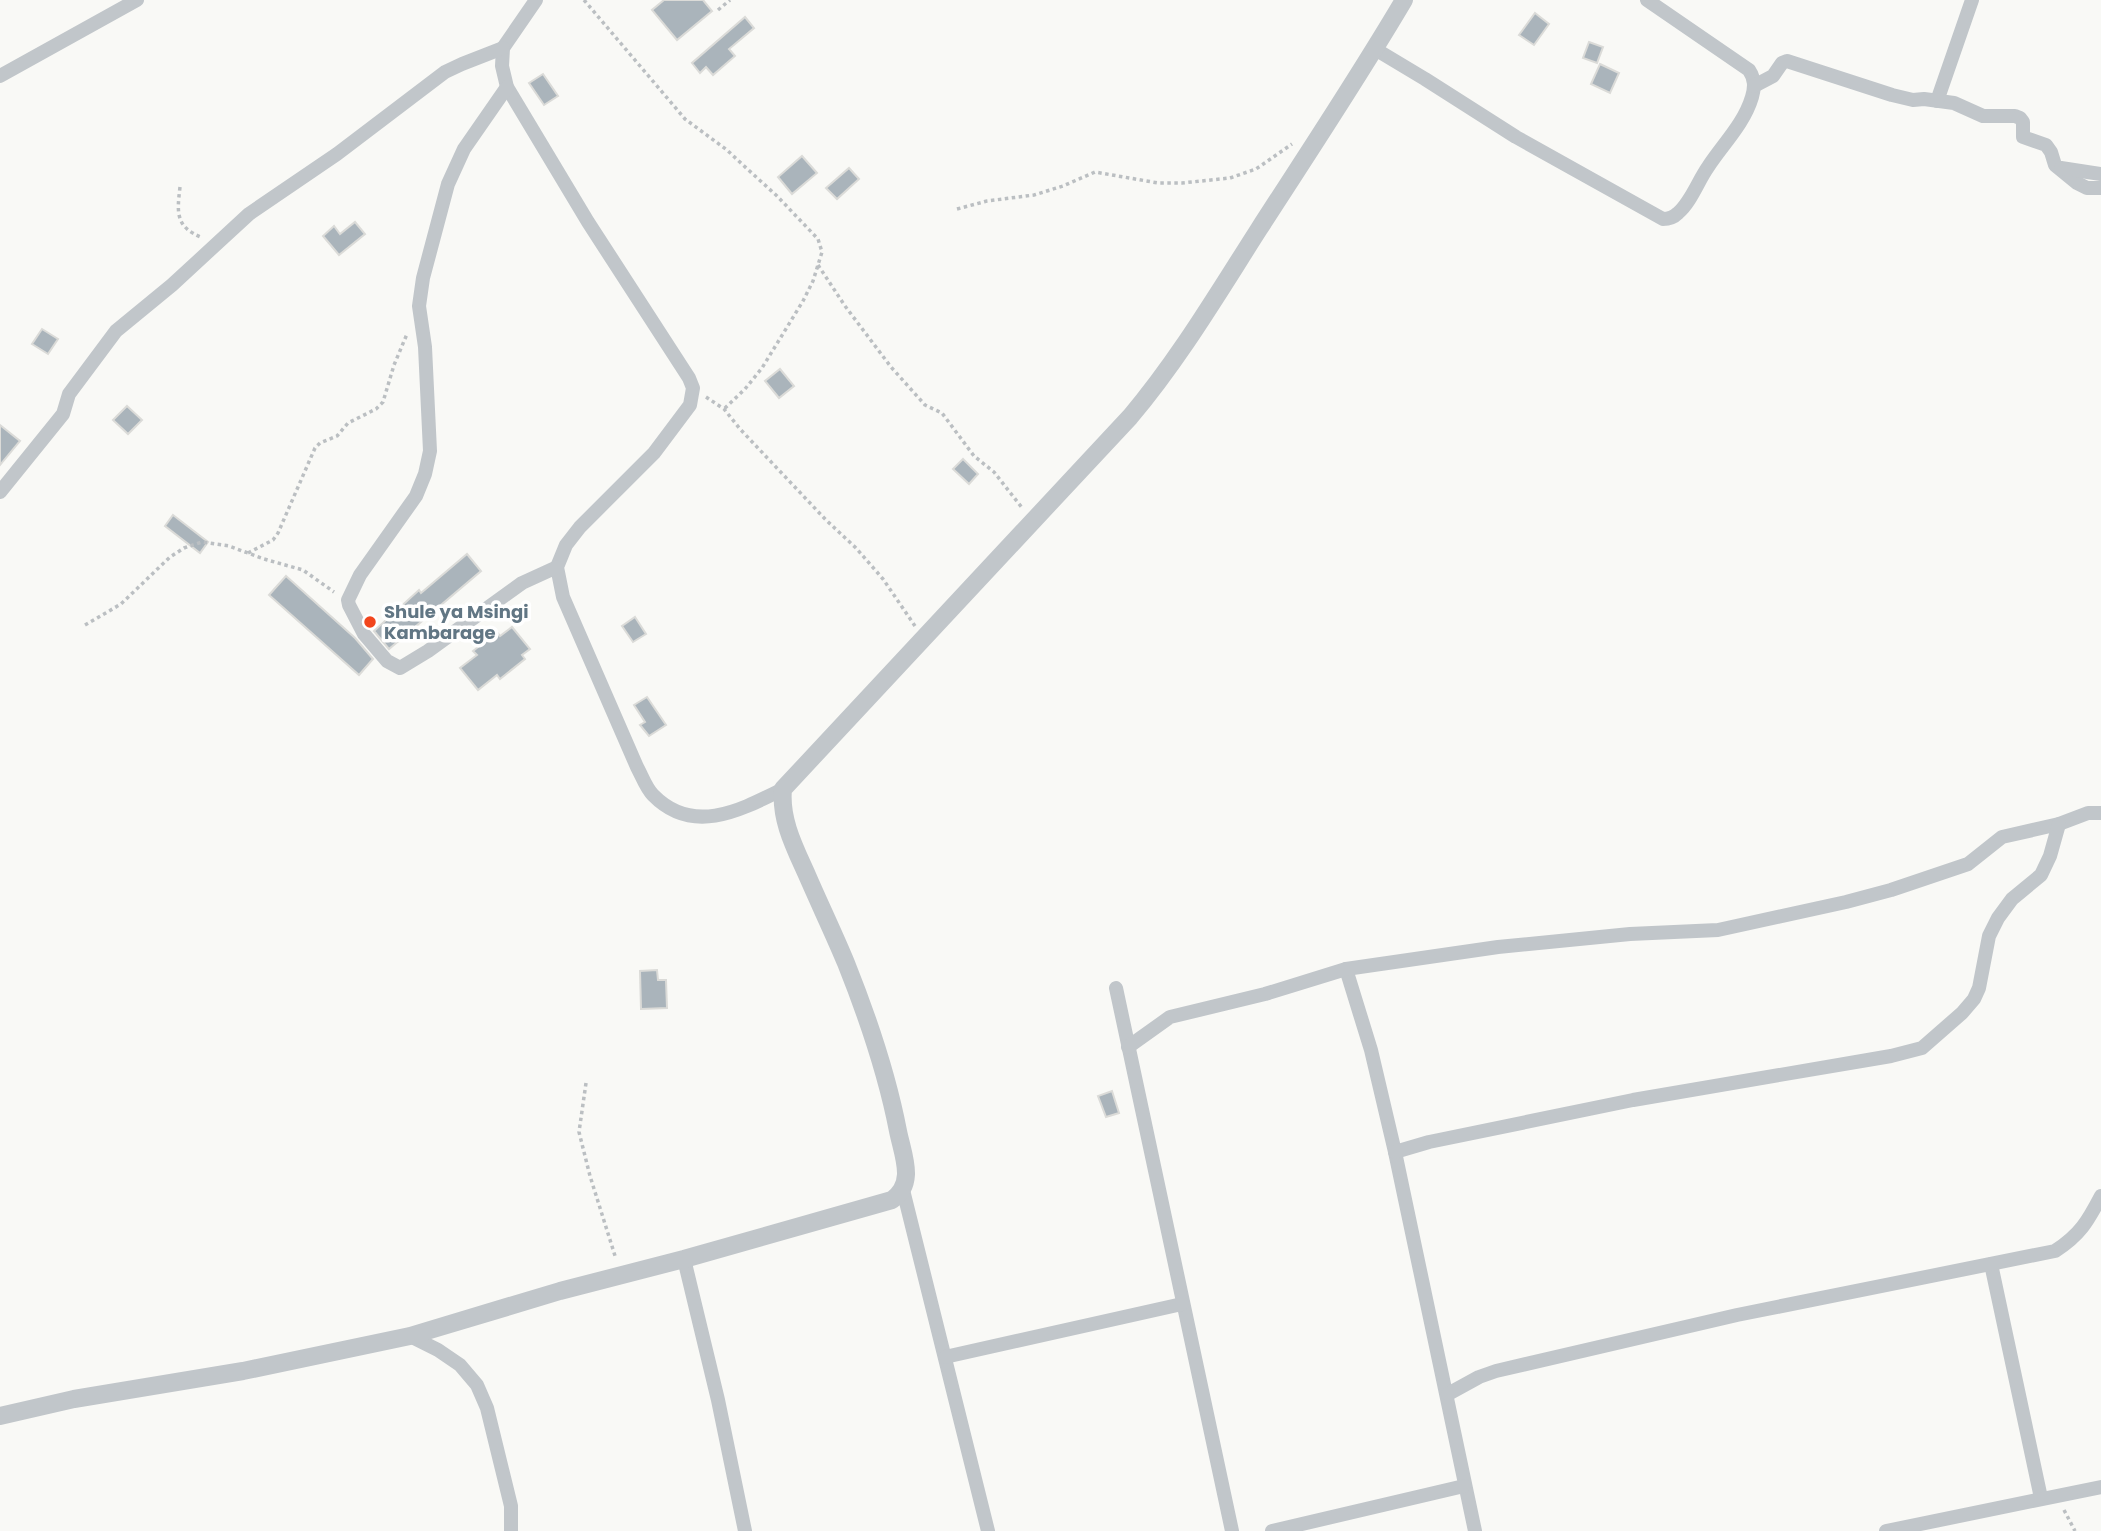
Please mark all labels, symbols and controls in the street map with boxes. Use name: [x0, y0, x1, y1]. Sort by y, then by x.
place label: Shule ya Msingi Kambarage: [384, 599, 529, 645]
marker: Shule ya Msingi Kambarage: [362, 614, 378, 630]

